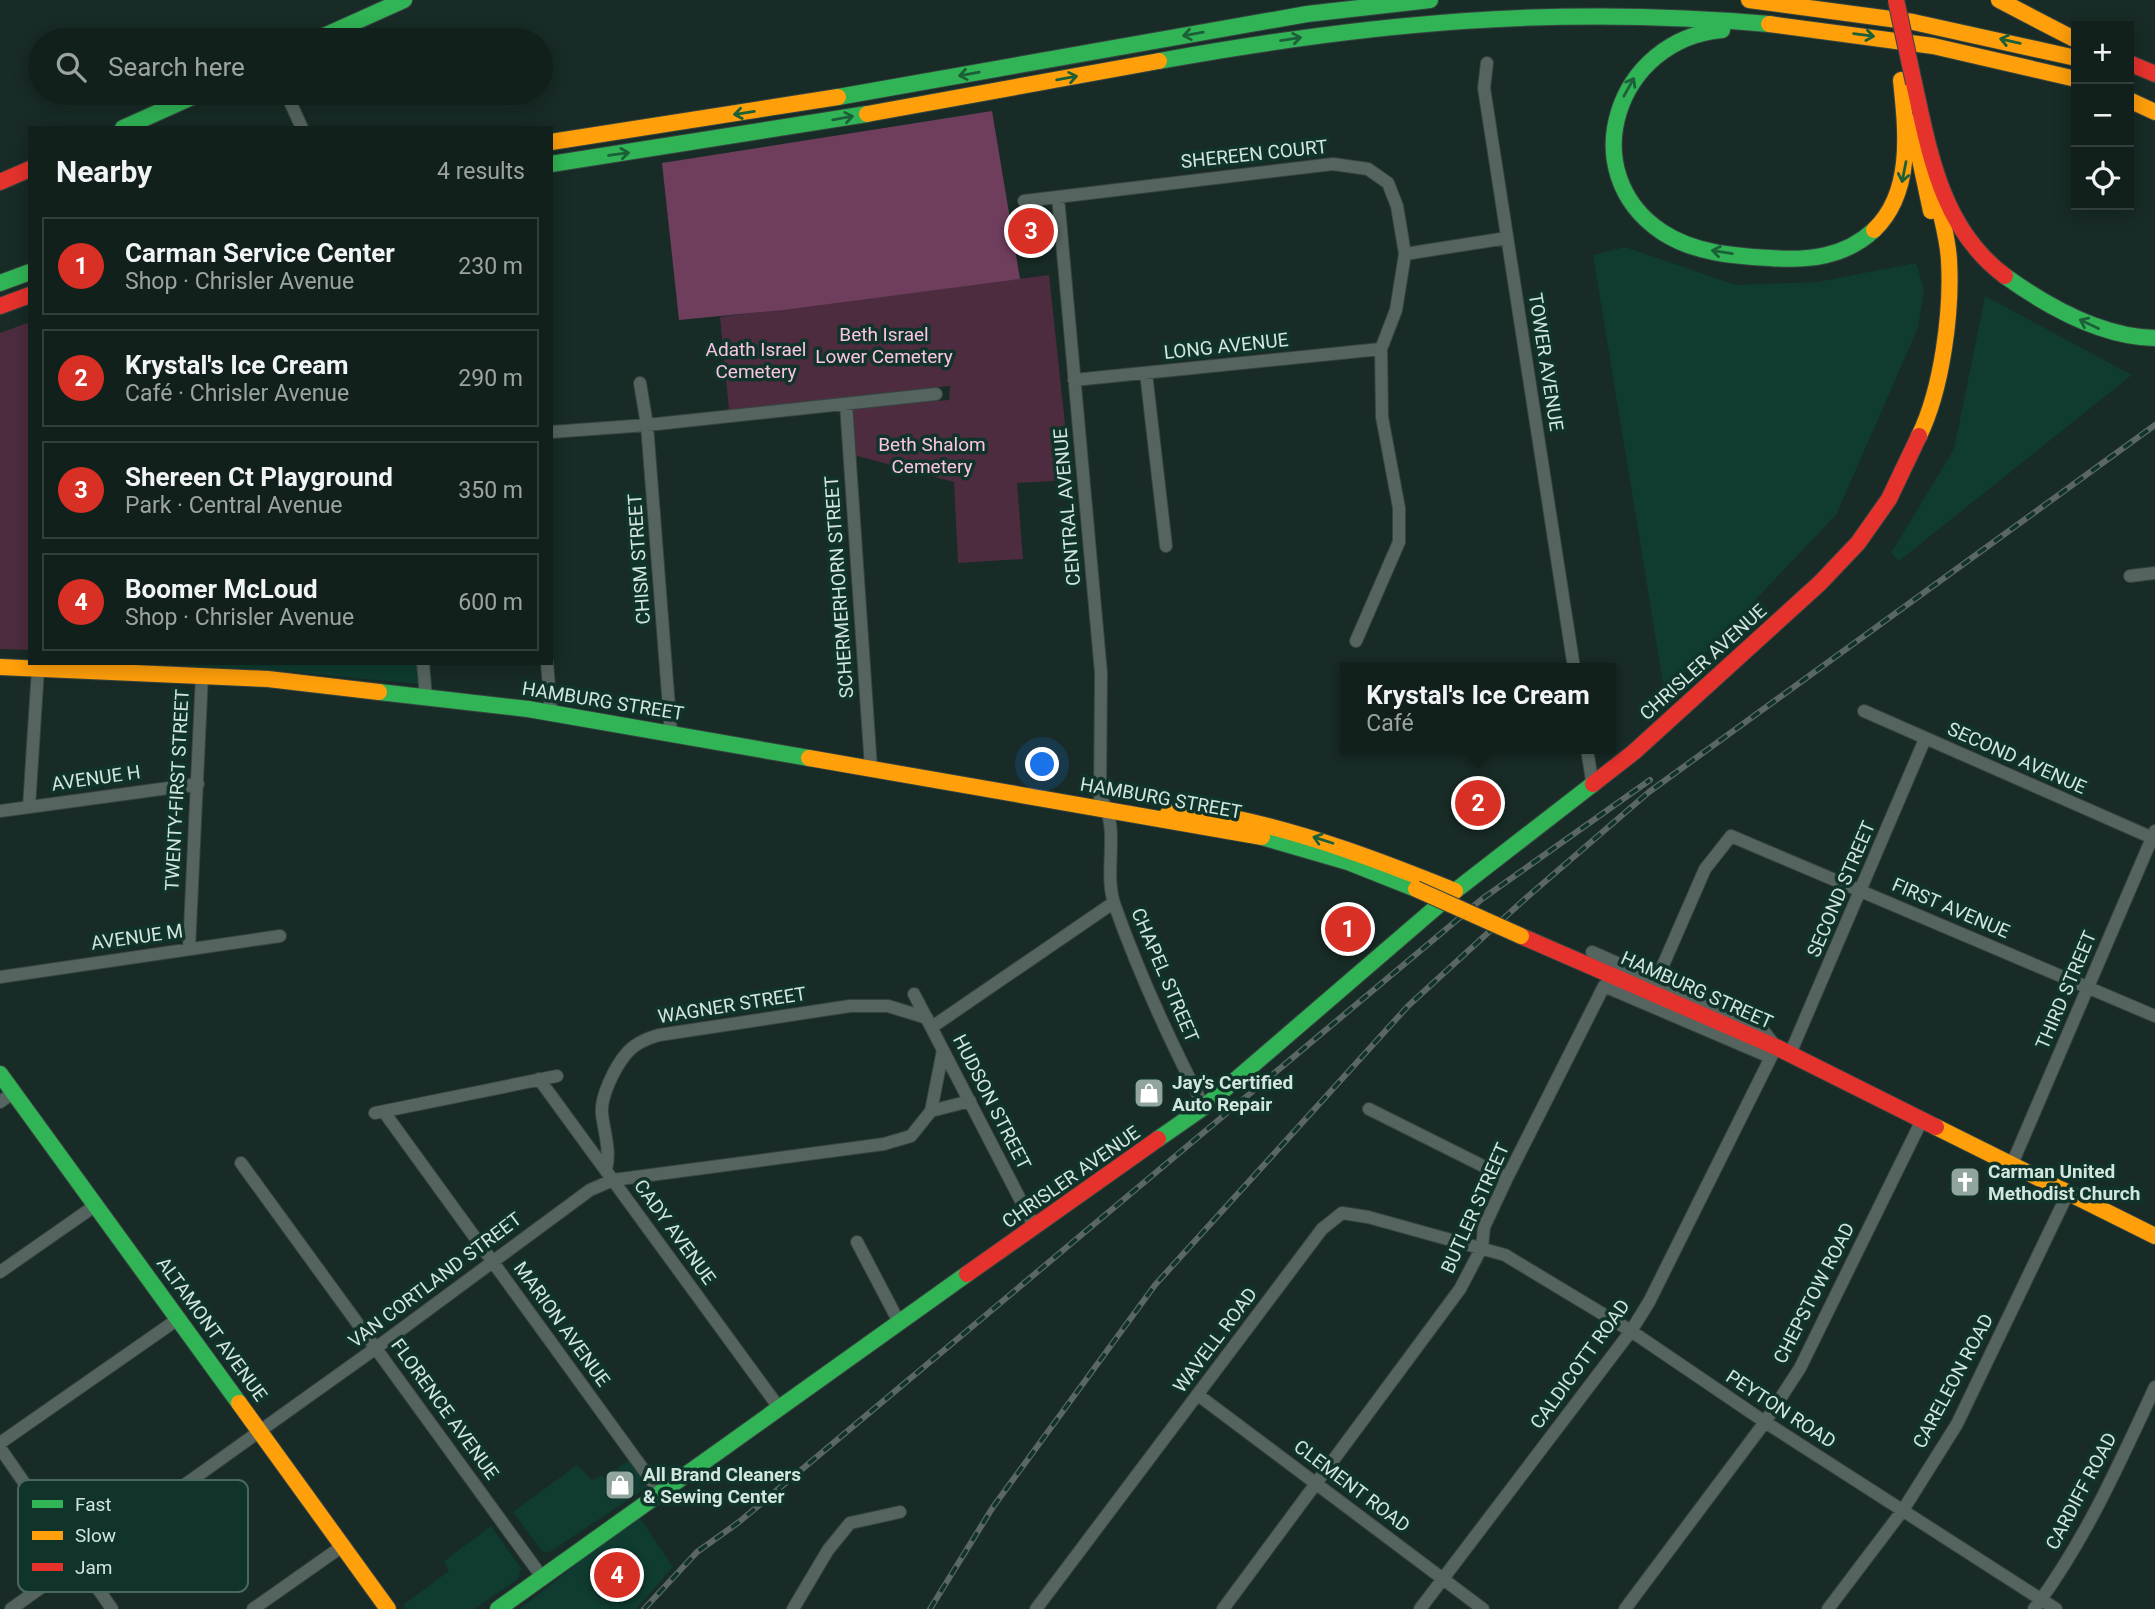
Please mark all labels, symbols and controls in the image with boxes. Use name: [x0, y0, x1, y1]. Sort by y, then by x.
map controls: [2071, 21, 2134, 210]
button: +: [2071, 21, 2134, 84]
search box: [28, 28, 553, 105]
one-way arrow: [1182, 28, 1204, 41]
one-way arrow: [1852, 29, 1875, 42]
one-way arrow: [1280, 32, 1302, 45]
one-way arrow: [1999, 34, 2022, 48]
icon: search: [52, 48, 90, 86]
text: Search here: [108, 52, 245, 82]
one-way arrow: [958, 68, 981, 81]
one-way arrow: [1055, 71, 1078, 84]
one-way arrow: [1622, 78, 1636, 98]
button: −: [2071, 84, 2134, 147]
one-way arrow: [734, 107, 756, 120]
one-way arrow: [832, 111, 854, 125]
street label: SHEREEN COURT: [1180, 135, 1328, 173]
one-way arrow: [607, 147, 630, 160]
button: locate: [2071, 147, 2134, 210]
text: Nearby: [56, 154, 152, 189]
text: 4 results: [437, 158, 525, 185]
one-way arrow: [1896, 160, 1910, 183]
pin: 3: [1008, 205, 1054, 257]
text: Carman Service Center: [125, 238, 395, 268]
one-way arrow: [1711, 246, 1734, 259]
text: 1: [74, 253, 88, 280]
text: 230 m: [458, 253, 523, 280]
text: Shop · Chrisler Avenue: [125, 268, 354, 295]
street label: TOWER AVENUE: [1524, 291, 1568, 433]
one-way arrow: [2079, 317, 2100, 330]
park label: Beth Israel Lower Cemetery: [815, 323, 953, 368]
street label: LONG AVENUE: [1163, 328, 1290, 364]
park label: Adath Israel Cemetery: [706, 338, 806, 383]
text: Krystal's Ice Cream: [125, 350, 349, 380]
text: 2: [74, 365, 88, 392]
text: 290 m: [458, 365, 523, 392]
text: Café · Chrisler Avenue: [125, 380, 349, 407]
street label: CENTRAL AVENUE: [1049, 427, 1085, 587]
park label: Beth Shalom Cemetery: [878, 433, 986, 478]
text: Shereen Ct Playground: [125, 462, 393, 492]
street label: SCHERMERHORN STREET: [820, 475, 858, 699]
text: 3: [74, 477, 88, 504]
text: 350 m: [458, 477, 523, 504]
text: Park · Central Avenue: [125, 492, 343, 519]
street label: CHISM STREET: [623, 493, 655, 625]
text: Boomer McLoud: [125, 574, 318, 604]
text: 4: [74, 589, 88, 616]
text: 600 m: [458, 589, 523, 616]
street label: CHRISLER AVENUE: [1635, 599, 1771, 725]
text: Shop · Chrisler Avenue: [125, 604, 354, 631]
popup: [1340, 663, 1616, 754]
street label: HAMBURG STREET: [520, 677, 686, 725]
text: Krystal's Ice Cream: [1366, 680, 1590, 710]
street label: TWENTY-FIRST STREET: [160, 689, 194, 891]
text: Café: [1366, 710, 1414, 737]
street label: SECOND AVENUE: [1944, 717, 2090, 799]
your location: [1025, 747, 1059, 781]
street label: AVENUE H: [50, 760, 142, 796]
street label: HAMBURG STREET: [1078, 772, 1244, 824]
pin: 2: [1455, 777, 1501, 829]
street label: SECOND STREET: [1802, 817, 1880, 961]
one-way arrow: [1312, 833, 1334, 846]
street label: FIRST AVENUE: [1889, 873, 2013, 943]
pin: 1: [1325, 903, 1371, 955]
street label: CHAPEL STREET: [1126, 904, 1204, 1046]
street label: AVENUE M: [90, 919, 184, 955]
street label: THIRD STREET: [2031, 927, 2101, 1053]
street label: HAMBURG STREET: [1618, 946, 1776, 1034]
street label: WAGNER STREET: [656, 982, 808, 1028]
street label: HUDSON STREET: [948, 1031, 1036, 1173]
place label: Jay's Certified Auto Repair: [1172, 1071, 1293, 1116]
shop icon: Jay's Certified Auto Repair: [1132, 1076, 1166, 1110]
street label: CHRISLER AVENUE: [998, 1121, 1144, 1233]
street label: BUTLER STREET: [1436, 1139, 1514, 1277]
place label: Carman United Methodist Church: [1988, 1160, 2140, 1205]
church icon: Carman United Methodist Church: [1948, 1165, 1982, 1199]
street label: CADY AVENUE: [629, 1175, 721, 1289]
street label: VAN CORTLAND STREET: [344, 1207, 526, 1353]
street label: CHEPSTOW ROAD: [1769, 1219, 1859, 1367]
street label: ALTAMONT AVENUE: [152, 1252, 272, 1406]
street label: MARION AVENUE: [509, 1257, 615, 1391]
street label: WAVELL ROAD: [1168, 1283, 1262, 1397]
street label: CALDICOTT ROAD: [1525, 1295, 1635, 1433]
street label: CARELEON ROAD: [1908, 1310, 1998, 1452]
street label: FLORENCE AVENUE: [386, 1334, 504, 1484]
street label: PEYTON ROAD: [1722, 1365, 1840, 1453]
street label: CARDIFF ROAD: [2040, 1429, 2122, 1553]
street label: CLEMENT ROAD: [1289, 1435, 1415, 1537]
place label: All Brand Cleaners & Sewing Center: [643, 1463, 801, 1508]
shop icon: All Brand Cleaners & Sewing Center: [603, 1468, 637, 1502]
legend: [18, 1480, 248, 1592]
text: Fast: [75, 1493, 112, 1516]
text: Slow: [75, 1524, 116, 1547]
pin: 4: [594, 1549, 640, 1601]
text: Jam: [75, 1556, 112, 1579]

